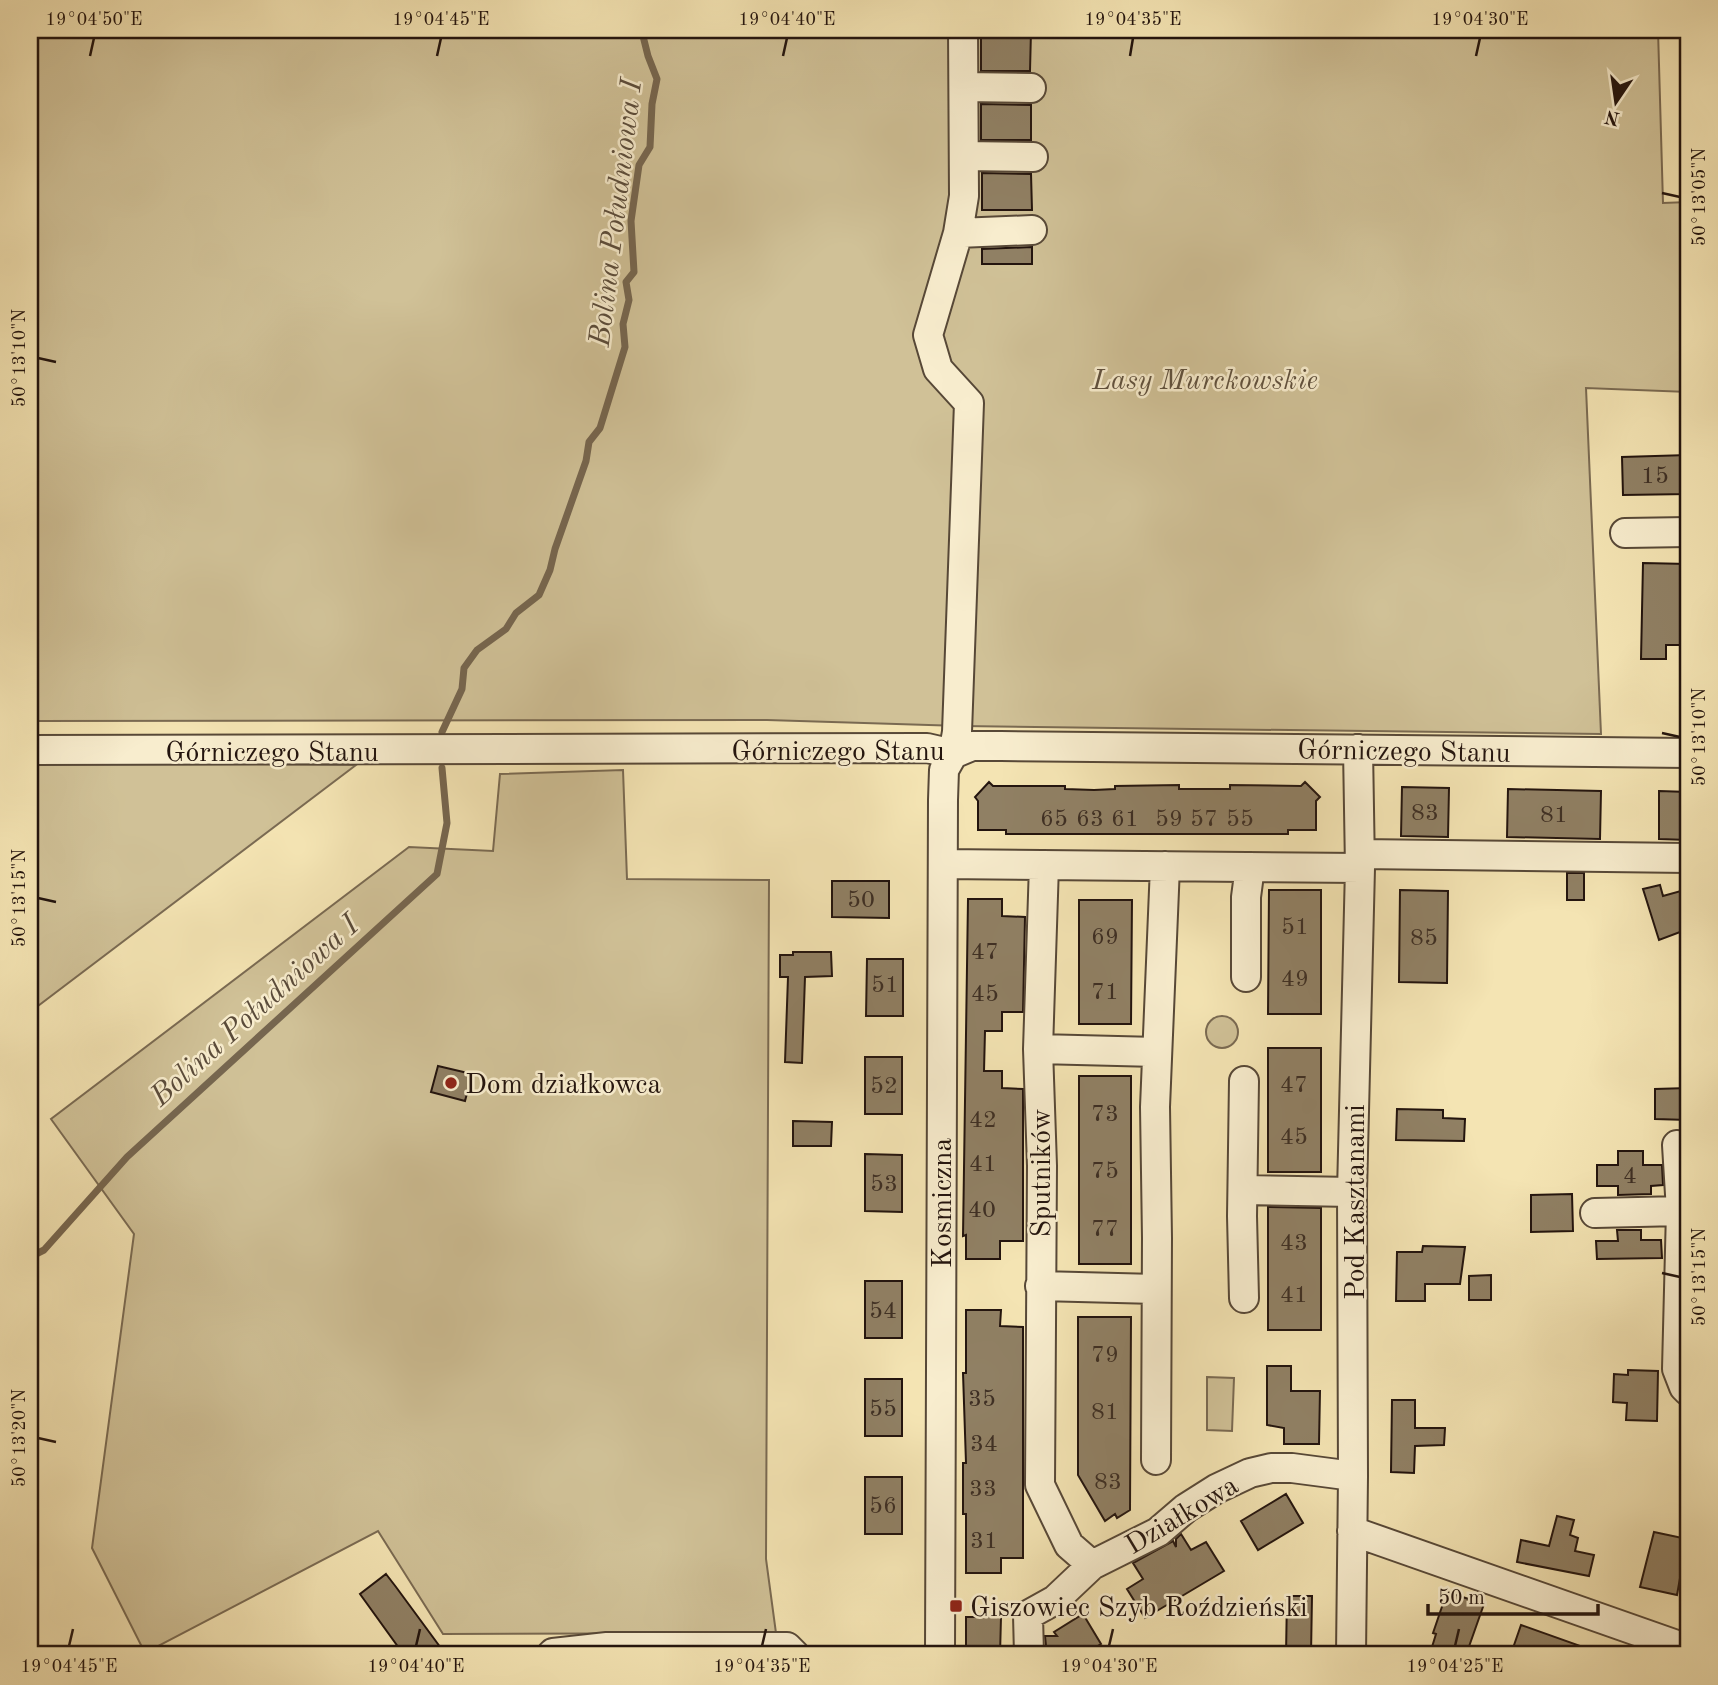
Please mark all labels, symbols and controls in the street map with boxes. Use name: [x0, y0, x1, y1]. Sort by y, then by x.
text: 19°04'50"E: [46, 11, 142, 29]
text: 19°04'45"E: [393, 11, 489, 29]
text: 19°04'40"E: [739, 11, 835, 29]
text: 19°04'35"E: [1085, 11, 1181, 29]
text: 19°04'30"E: [1432, 11, 1528, 29]
north arrow: [1582, 66, 1652, 136]
water label: Bolina Południowa I: [586, 75, 649, 350]
text: N: [1603, 105, 1622, 127]
text: 50°13'05"N: [1691, 148, 1709, 246]
text: 50°13'10"N: [11, 309, 29, 407]
park label: Lasy Murckowskie: [1091, 368, 1318, 396]
house number: 15: [1641, 465, 1669, 489]
text: 50°13'10"N: [1691, 688, 1709, 786]
street label: Górniczego Stanu: [1297, 737, 1511, 769]
street label: Górniczego Stanu: [731, 739, 945, 767]
street label: Górniczego Stanu: [165, 740, 379, 768]
house number: 83: [1411, 802, 1439, 826]
house number: 81: [1540, 804, 1568, 828]
house number: 65: [1040, 808, 1068, 832]
house number: 63: [1076, 808, 1104, 832]
house number: 61: [1111, 808, 1139, 832]
house number: 59: [1155, 808, 1183, 832]
house number: 57: [1190, 808, 1218, 832]
house number: 55: [1226, 808, 1254, 832]
text: 50°13'15"N: [11, 849, 29, 947]
house number: 50: [847, 889, 875, 913]
water label: Bolina Południowa I: [145, 908, 368, 1113]
house number: 51: [1281, 916, 1309, 940]
house number: 69: [1091, 926, 1119, 950]
house number: 85: [1410, 927, 1438, 951]
house number: 47: [971, 941, 999, 965]
house number: 49: [1281, 968, 1309, 992]
house number: 51: [871, 974, 899, 998]
house number: 71: [1091, 981, 1119, 1005]
house number: 45: [971, 983, 999, 1007]
place label: Dom działkowca: [465, 1072, 661, 1100]
house number: 47: [1280, 1074, 1308, 1098]
marker: Dom działkowca: [443, 1075, 459, 1091]
house number: 52: [870, 1075, 898, 1099]
house number: 73: [1091, 1103, 1119, 1127]
street label: Pod Kasztanami: [1343, 1104, 1371, 1300]
street label: Sputników: [1029, 1108, 1057, 1238]
house number: 42: [969, 1109, 997, 1133]
house number: 45: [1280, 1126, 1308, 1150]
street label: Kosmiczna: [930, 1138, 958, 1268]
house number: 41: [969, 1153, 997, 1177]
house number: 75: [1091, 1160, 1119, 1184]
house number: 4: [1623, 1165, 1637, 1189]
house number: 53: [870, 1173, 898, 1197]
house number: 40: [968, 1199, 996, 1223]
house number: 77: [1091, 1218, 1119, 1242]
text: 50°13'15"N: [1691, 1228, 1709, 1326]
house number: 43: [1280, 1232, 1308, 1256]
house number: 41: [1280, 1284, 1308, 1308]
house number: 54: [869, 1300, 897, 1324]
house number: 79: [1091, 1344, 1119, 1368]
house number: 35: [968, 1388, 996, 1412]
text: 50°13'20"N: [11, 1389, 29, 1487]
house number: 55: [869, 1398, 897, 1422]
house number: 81: [1091, 1401, 1119, 1425]
house number: 34: [970, 1433, 998, 1457]
house number: 83: [1094, 1471, 1122, 1495]
street label: Działkowa: [1121, 1472, 1244, 1561]
house number: 33: [969, 1478, 997, 1502]
house number: 56: [869, 1495, 897, 1519]
house number: 31: [970, 1530, 998, 1554]
scale bar: [1428, 1573, 1597, 1617]
text: 50 m: [1438, 1588, 1485, 1609]
place label: Giszowiec Szyb Roździeński: [970, 1595, 1308, 1623]
marker: Giszowiec Szyb Roździeński: [948, 1598, 964, 1614]
text: 19°04'45"E: [21, 1658, 117, 1676]
text: 19°04'40"E: [368, 1658, 464, 1676]
text: 19°04'35"E: [714, 1658, 810, 1676]
text: 19°04'30"E: [1061, 1658, 1157, 1676]
text: 19°04'25"E: [1407, 1658, 1503, 1676]

